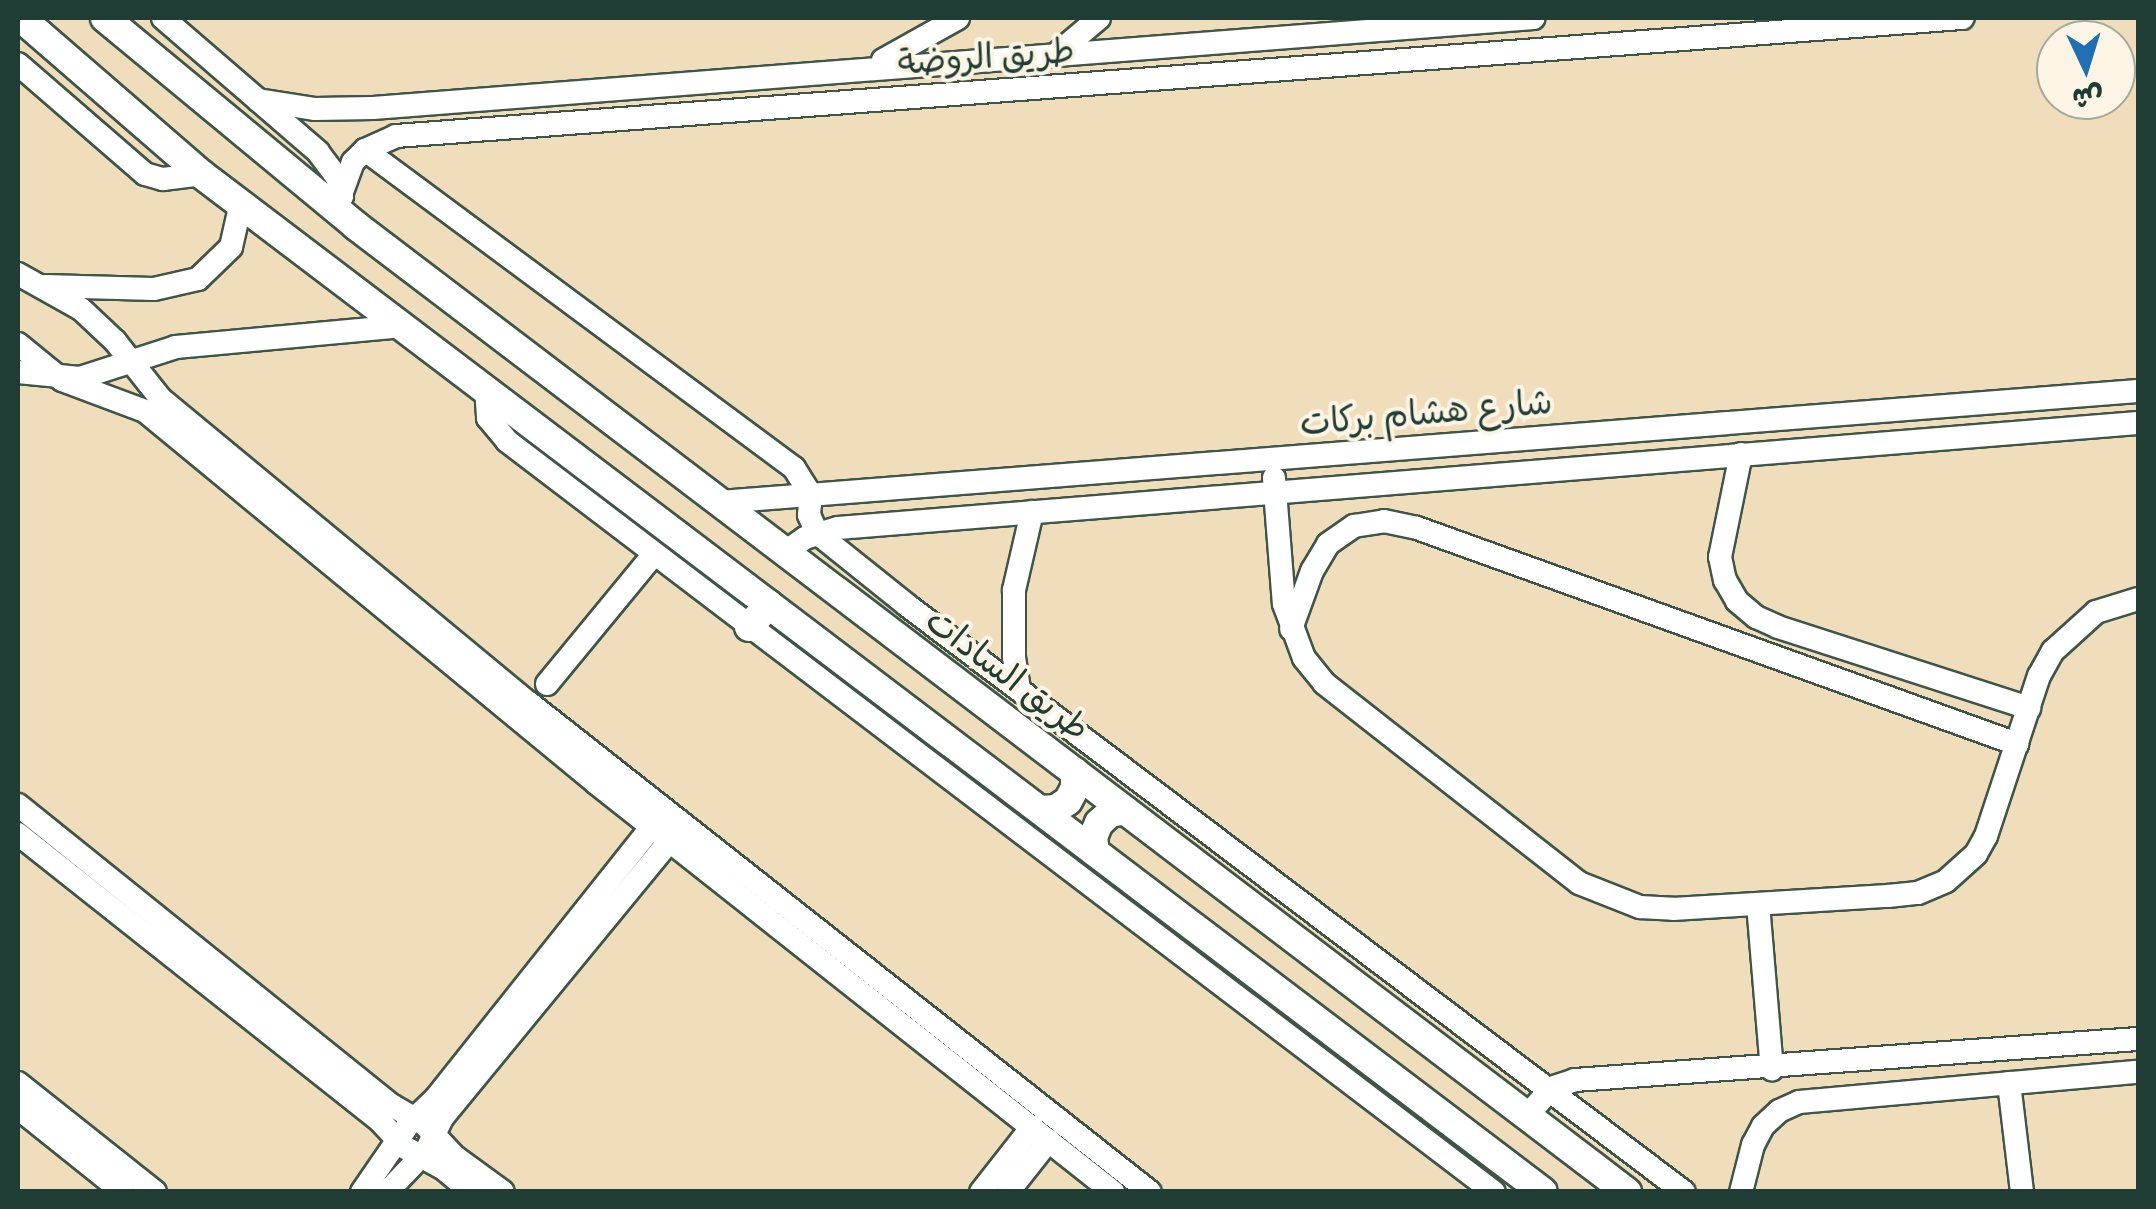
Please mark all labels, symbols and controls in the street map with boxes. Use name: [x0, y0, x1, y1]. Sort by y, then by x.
north arrow: [2036, 20, 2136, 120]
street label: طريق الروضة: [896, 29, 1076, 83]
text: ش: [2071, 78, 2105, 118]
street label: شارع هشام بركات: [1298, 380, 1554, 444]
street label: طريق السادات: [918, 599, 1098, 749]

